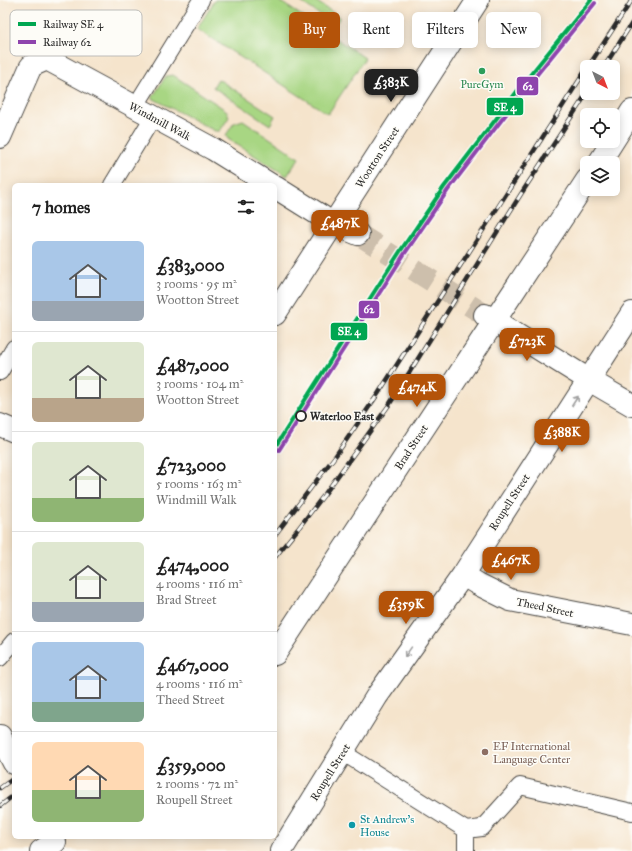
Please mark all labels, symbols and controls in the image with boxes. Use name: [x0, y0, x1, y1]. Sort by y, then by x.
legend: [10, 10, 142, 56]
chip: Buy: [289, 12, 340, 48]
chip: Rent: [348, 12, 404, 48]
chip: Filters: [412, 12, 478, 48]
chip: New: [486, 12, 541, 48]
text: Railway SE 4: [43, 18, 104, 31]
text: Railway 62: [43, 36, 92, 49]
north arrow: [580, 60, 620, 100]
map controls: [580, 60, 620, 196]
marker: PureGym: [477, 66, 487, 76]
pin: £383K: [363, 69, 419, 103]
text: £383K: [373, 74, 409, 90]
line badge: 62: [516, 76, 539, 96]
place label: PureGym: [460, 78, 504, 91]
text: 62: [522, 80, 534, 93]
line badge: SE 4: [486, 97, 524, 116]
street label: Windmill Walk: [127, 100, 194, 144]
text: SE 4: [494, 101, 517, 115]
button: locate: [580, 108, 620, 148]
street label: Wootton Street: [353, 124, 402, 190]
button: layers: [580, 156, 620, 196]
icon: filters: [235, 196, 257, 218]
text: 7 homes: [32, 197, 90, 218]
pin: £487K: [312, 210, 368, 244]
text: £487K: [320, 215, 360, 231]
text: £383,000: [156, 255, 225, 276]
icon: home: [64, 257, 112, 305]
text: 3 rooms · 95 m²: [156, 276, 237, 292]
text: Wootton Street: [156, 292, 239, 308]
line badge: 62: [358, 300, 380, 319]
text: 62: [363, 303, 375, 316]
line badge: SE 4: [330, 322, 368, 341]
text: SE 4: [338, 325, 361, 339]
pin: £723K: [499, 328, 555, 362]
text: £723K: [509, 333, 545, 349]
text: £487,000: [156, 355, 229, 376]
icon: home: [64, 358, 112, 406]
pin: £474K: [389, 374, 445, 408]
text: 3 rooms · 104 m²: [156, 376, 244, 392]
text: £474K: [398, 379, 436, 395]
text: Wootton Street: [156, 392, 239, 408]
one-way arrow: [571, 396, 579, 407]
marker: Waterloo East: [295, 410, 307, 422]
place label: Waterloo East: [310, 410, 374, 423]
pin: £388K: [534, 419, 590, 453]
street label: Brad Street: [392, 422, 431, 472]
text: £388K: [543, 424, 581, 440]
text: £723,000: [156, 455, 226, 476]
icon: home: [64, 458, 112, 506]
street label: Roupell Street: [486, 471, 533, 533]
text: 5 rooms · 163 m²: [156, 476, 241, 492]
text: Windmill Walk: [156, 492, 237, 508]
pin: £467K: [483, 547, 539, 581]
text: £467K: [491, 552, 531, 568]
text: £474,000: [156, 555, 229, 576]
icon: home: [64, 558, 112, 606]
text: 4 rooms · 116 m²: [156, 576, 243, 592]
pin: £359K: [378, 591, 434, 625]
text: Brad Street: [156, 592, 217, 608]
street label: Theed Street: [515, 595, 575, 620]
text: £359K: [388, 596, 424, 612]
one-way arrow: [404, 646, 412, 657]
text: £467,000: [156, 655, 229, 676]
icon: home: [64, 658, 112, 706]
text: 4 rooms · 116 m²: [156, 676, 243, 692]
text: Theed Street: [156, 692, 225, 708]
place label: EF International Language Center: [493, 740, 571, 766]
street label: Roupell Street: [308, 741, 353, 803]
marker: EF International Language Center: [480, 747, 490, 757]
text: £359,000: [156, 755, 226, 776]
icon: home: [64, 758, 112, 806]
text: 2 rooms · 72 m²: [156, 776, 238, 792]
text: Roupell Street: [156, 792, 233, 808]
place label: St Andrew's House: [360, 813, 414, 839]
marker: St Andrew's House: [347, 820, 357, 830]

